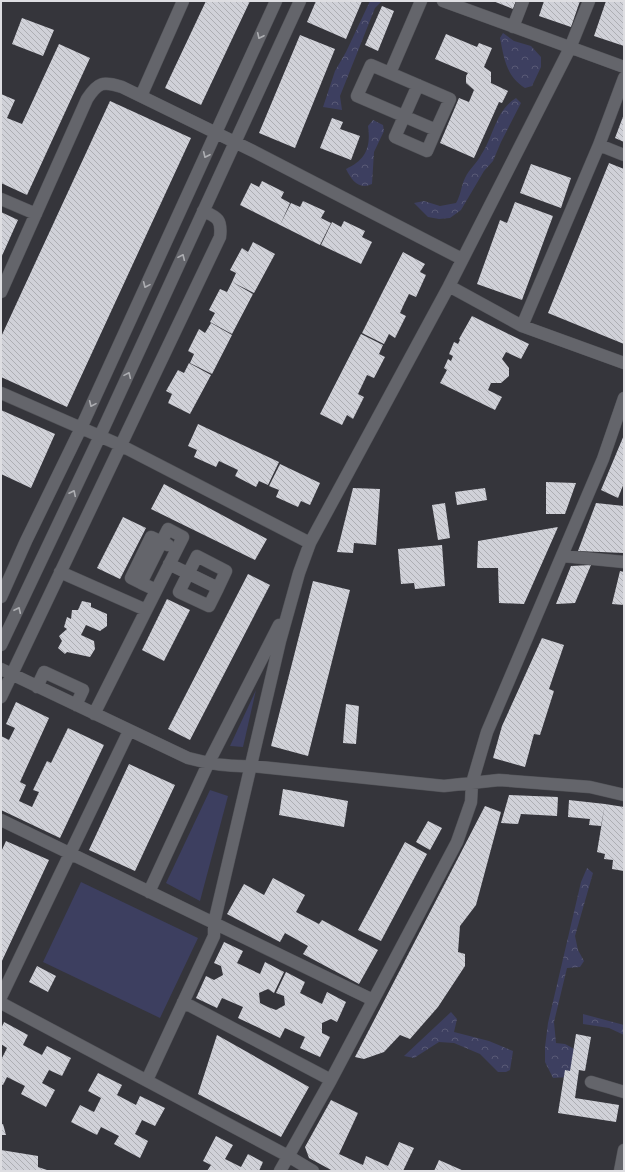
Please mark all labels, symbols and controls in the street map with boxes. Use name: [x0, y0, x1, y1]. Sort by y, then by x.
one-way arrow: [257, 32, 265, 40]
one-way arrow: [203, 150, 211, 158]
one-way arrow: [177, 253, 185, 261]
one-way arrow: [142, 282, 150, 289]
one-way arrow: [123, 372, 131, 379]
one-way arrow: [89, 400, 97, 407]
one-way arrow: [68, 489, 76, 497]
one-way arrow: [13, 607, 21, 614]

